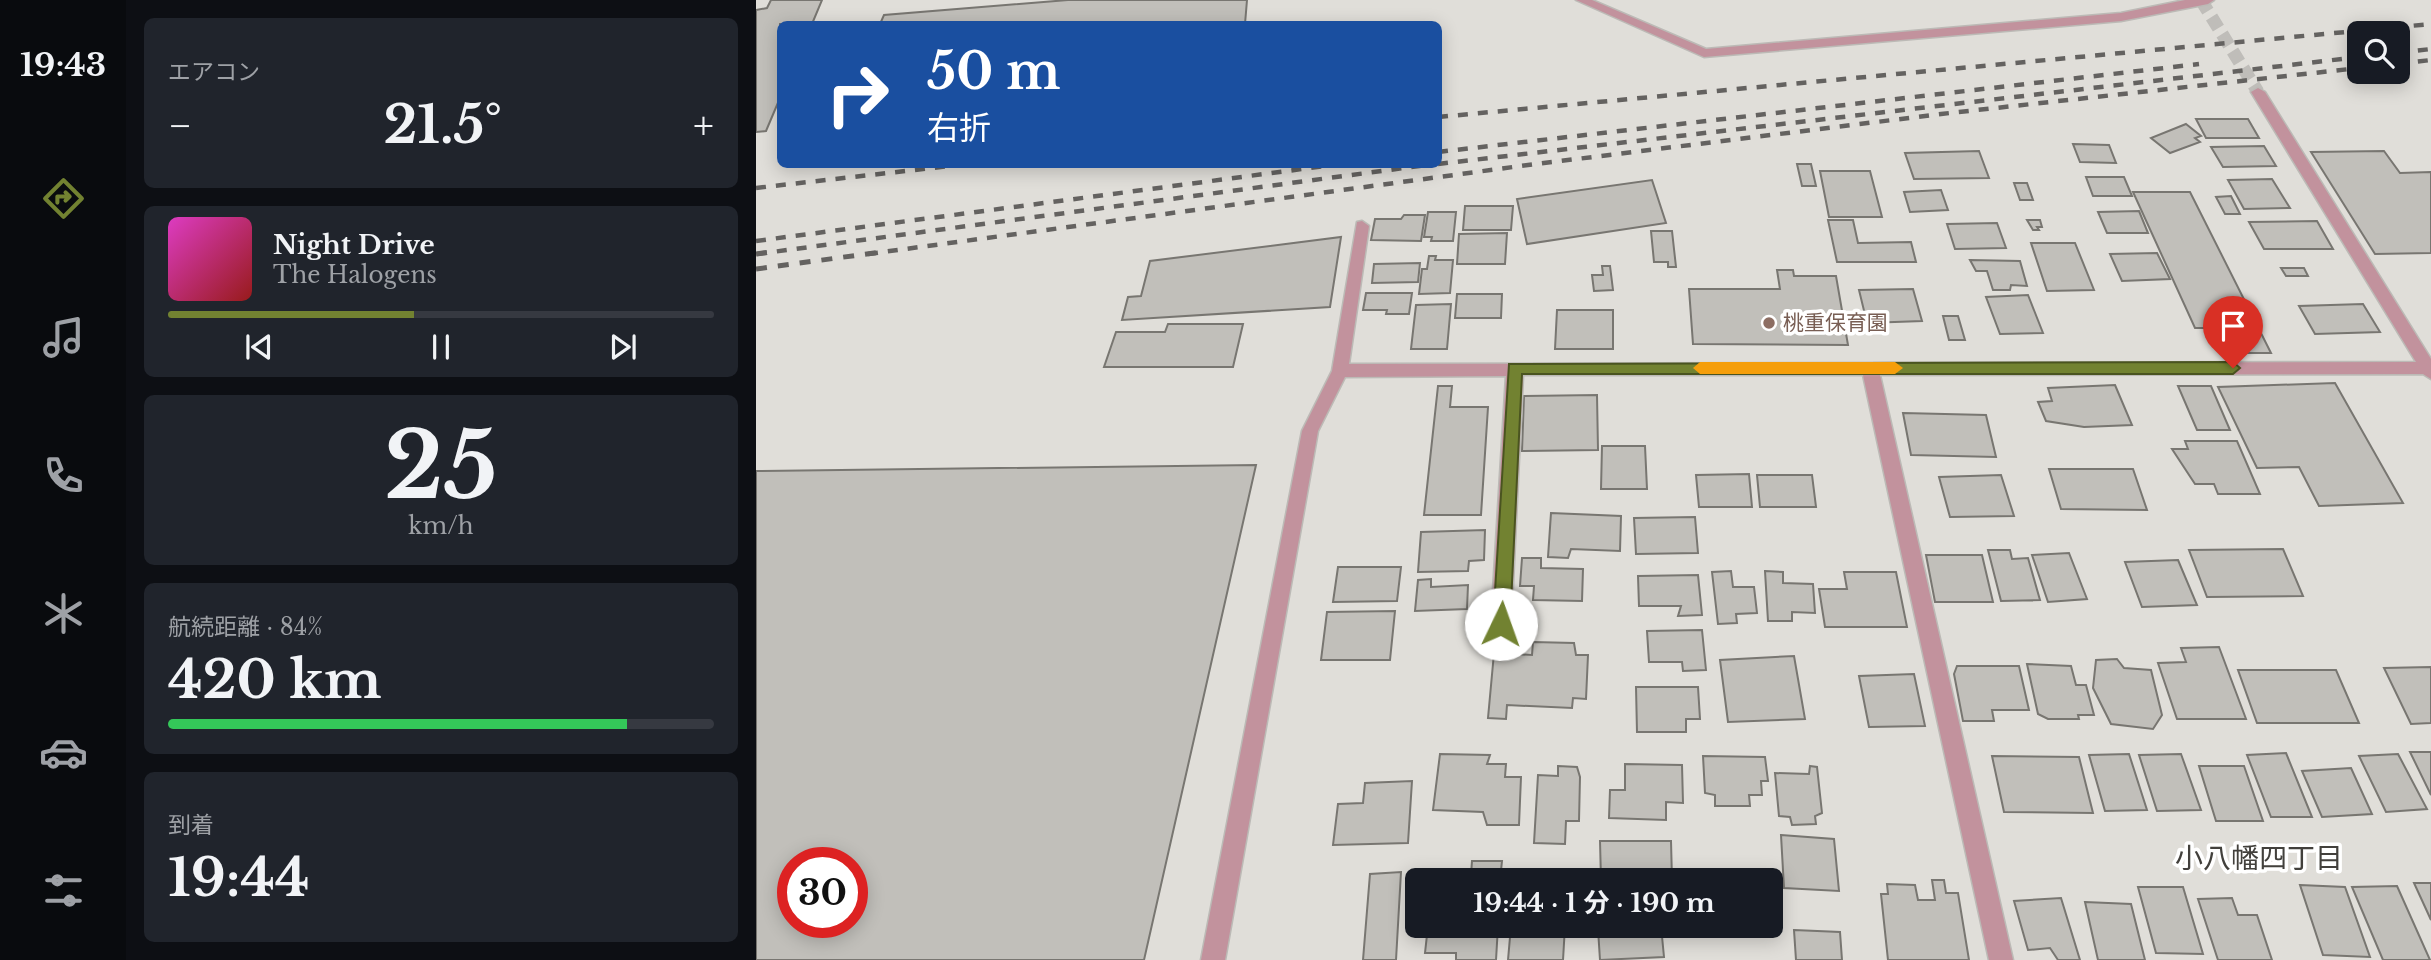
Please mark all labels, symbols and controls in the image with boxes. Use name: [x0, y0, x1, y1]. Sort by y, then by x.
map controls: [2347, 21, 2410, 84]
button: search: [2347, 21, 2410, 84]
text: 50 m: [927, 41, 1060, 102]
text: 19:43: [20, 45, 106, 85]
icon: right: [812, 49, 903, 140]
text: エアコン: [168, 58, 260, 86]
text: 21.5°: [383, 93, 502, 157]
text: −: [168, 102, 192, 149]
text: +: [693, 102, 714, 149]
text: 右折: [927, 108, 991, 148]
icon: directions: [39, 174, 88, 223]
text: Night Drive: [273, 229, 435, 261]
text: The Halogens: [273, 261, 437, 289]
pin: [2203, 296, 2263, 368]
icon: arrive: [2214, 307, 2252, 345]
place label: 桃重保育園: [1783, 310, 1888, 336]
icon: music: [39, 313, 88, 362]
marker: 桃重保育園: [1761, 315, 1777, 331]
icon: previous: [240, 328, 278, 366]
icon: pause: [422, 328, 460, 366]
icon: next: [604, 328, 642, 366]
text: 25: [384, 410, 498, 523]
icon: phone: [39, 451, 88, 500]
text: km/h: [408, 512, 474, 540]
position arrow: [1464, 587, 1538, 661]
icon: climate: [39, 589, 88, 638]
text: 航続距離 · 84%: [168, 613, 323, 641]
text: 420 km: [168, 648, 382, 712]
icon: car: [39, 728, 88, 777]
text: 到着: [168, 811, 214, 839]
district label: 小八幡四丁目: [2175, 841, 2343, 876]
text: 19:44: [168, 846, 310, 910]
speed limit sign: 30: [777, 847, 868, 938]
icon: filters: [39, 866, 88, 915]
text: 19:44 · 1 分 · 190 m: [1473, 887, 1715, 919]

